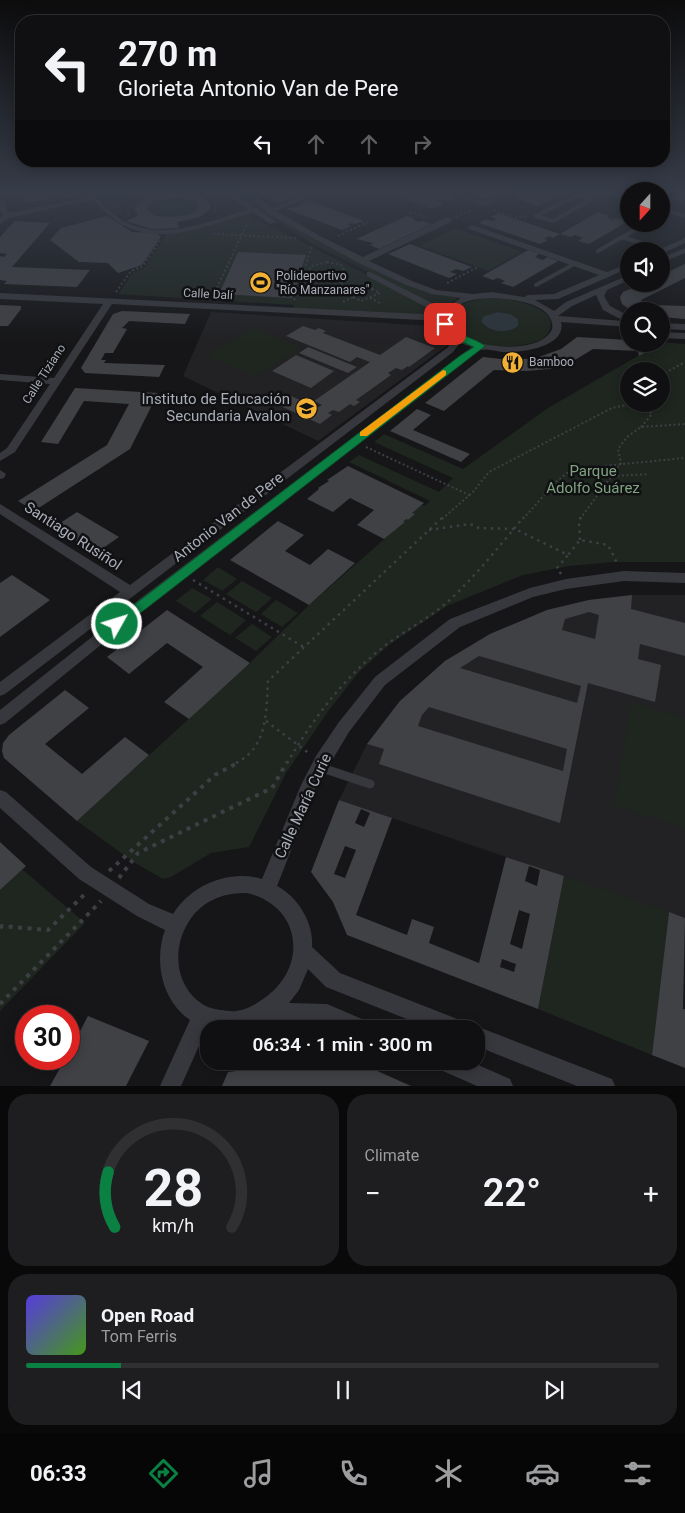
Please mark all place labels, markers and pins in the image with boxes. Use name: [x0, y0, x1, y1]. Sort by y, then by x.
place label: Polideportivo "Río Manzanares": [276, 269, 370, 297]
sports icon: Polideportivo "Río Manzanares": [248, 271, 272, 295]
pin: [424, 303, 466, 345]
restaurant icon: Bamboo: [501, 350, 525, 374]
place label: Bamboo: [529, 355, 574, 369]
place label: Instituto de Educación Secundaria Avalon: [142, 390, 290, 425]
school or university icon: Instituto de Educación Secundaria Avalon: [294, 396, 318, 420]

